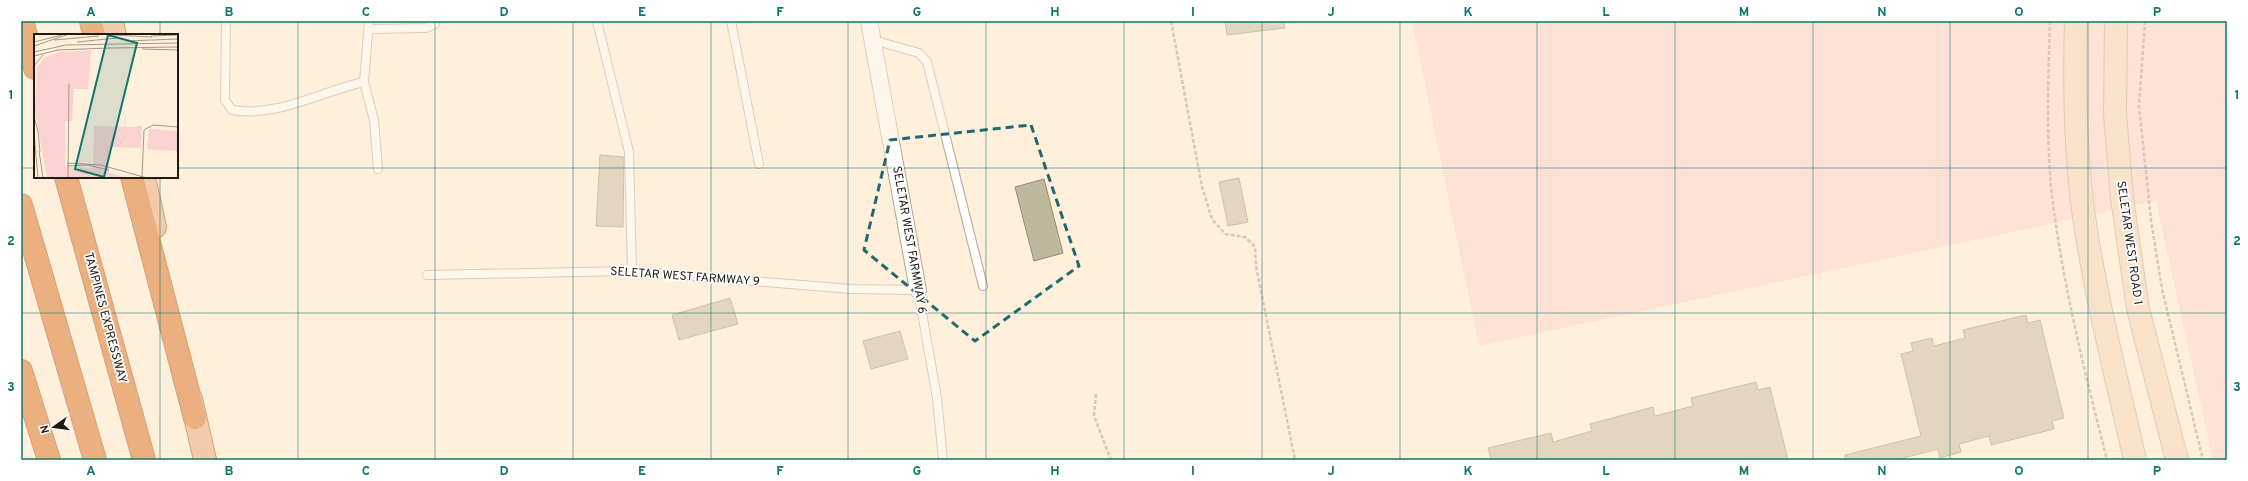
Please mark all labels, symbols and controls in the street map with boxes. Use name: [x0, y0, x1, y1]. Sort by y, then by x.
text: A: [86, 5, 96, 21]
text: B: [225, 5, 234, 21]
text: C: [362, 5, 370, 21]
text: D: [499, 5, 509, 21]
text: E: [638, 5, 646, 21]
text: F: [776, 5, 784, 21]
text: G: [913, 5, 922, 21]
text: H: [1050, 5, 1060, 21]
text: I: [1191, 5, 1195, 21]
text: J: [1327, 5, 1335, 21]
text: K: [1463, 5, 1473, 21]
text: L: [1602, 5, 1610, 21]
text: M: [1739, 5, 1749, 21]
text: N: [1877, 5, 1887, 21]
text: O: [2014, 5, 2024, 21]
text: P: [2153, 5, 2162, 21]
inset map: [34, 34, 178, 178]
text: 1: [8, 88, 14, 104]
text: 1: [2234, 88, 2240, 104]
street label: SELETAR WEST FARMWAY 6: [888, 165, 930, 315]
street label: SELETAR WEST ROAD 1: [2112, 180, 2146, 306]
text: 2: [7, 234, 15, 250]
text: 2: [2233, 234, 2241, 250]
street label: TAMPINES EXPRESSWAY: [80, 251, 130, 386]
street label: SELETAR WEST FARMWAY 9: [610, 264, 760, 290]
text: 3: [7, 380, 15, 396]
text: 3: [2233, 380, 2241, 396]
north arrow: [34, 407, 74, 447]
text: N: [38, 424, 53, 435]
text: A: [86, 464, 96, 480]
text: B: [225, 464, 234, 480]
text: C: [362, 464, 370, 480]
text: D: [499, 464, 509, 480]
text: E: [638, 464, 646, 480]
text: F: [776, 464, 784, 480]
text: G: [913, 464, 922, 480]
text: H: [1050, 464, 1060, 480]
text: I: [1191, 464, 1195, 480]
text: J: [1327, 464, 1335, 480]
text: K: [1463, 464, 1473, 480]
text: L: [1602, 464, 1610, 480]
text: M: [1739, 464, 1749, 480]
text: N: [1877, 464, 1887, 480]
text: O: [2014, 464, 2024, 480]
text: P: [2153, 464, 2162, 480]

